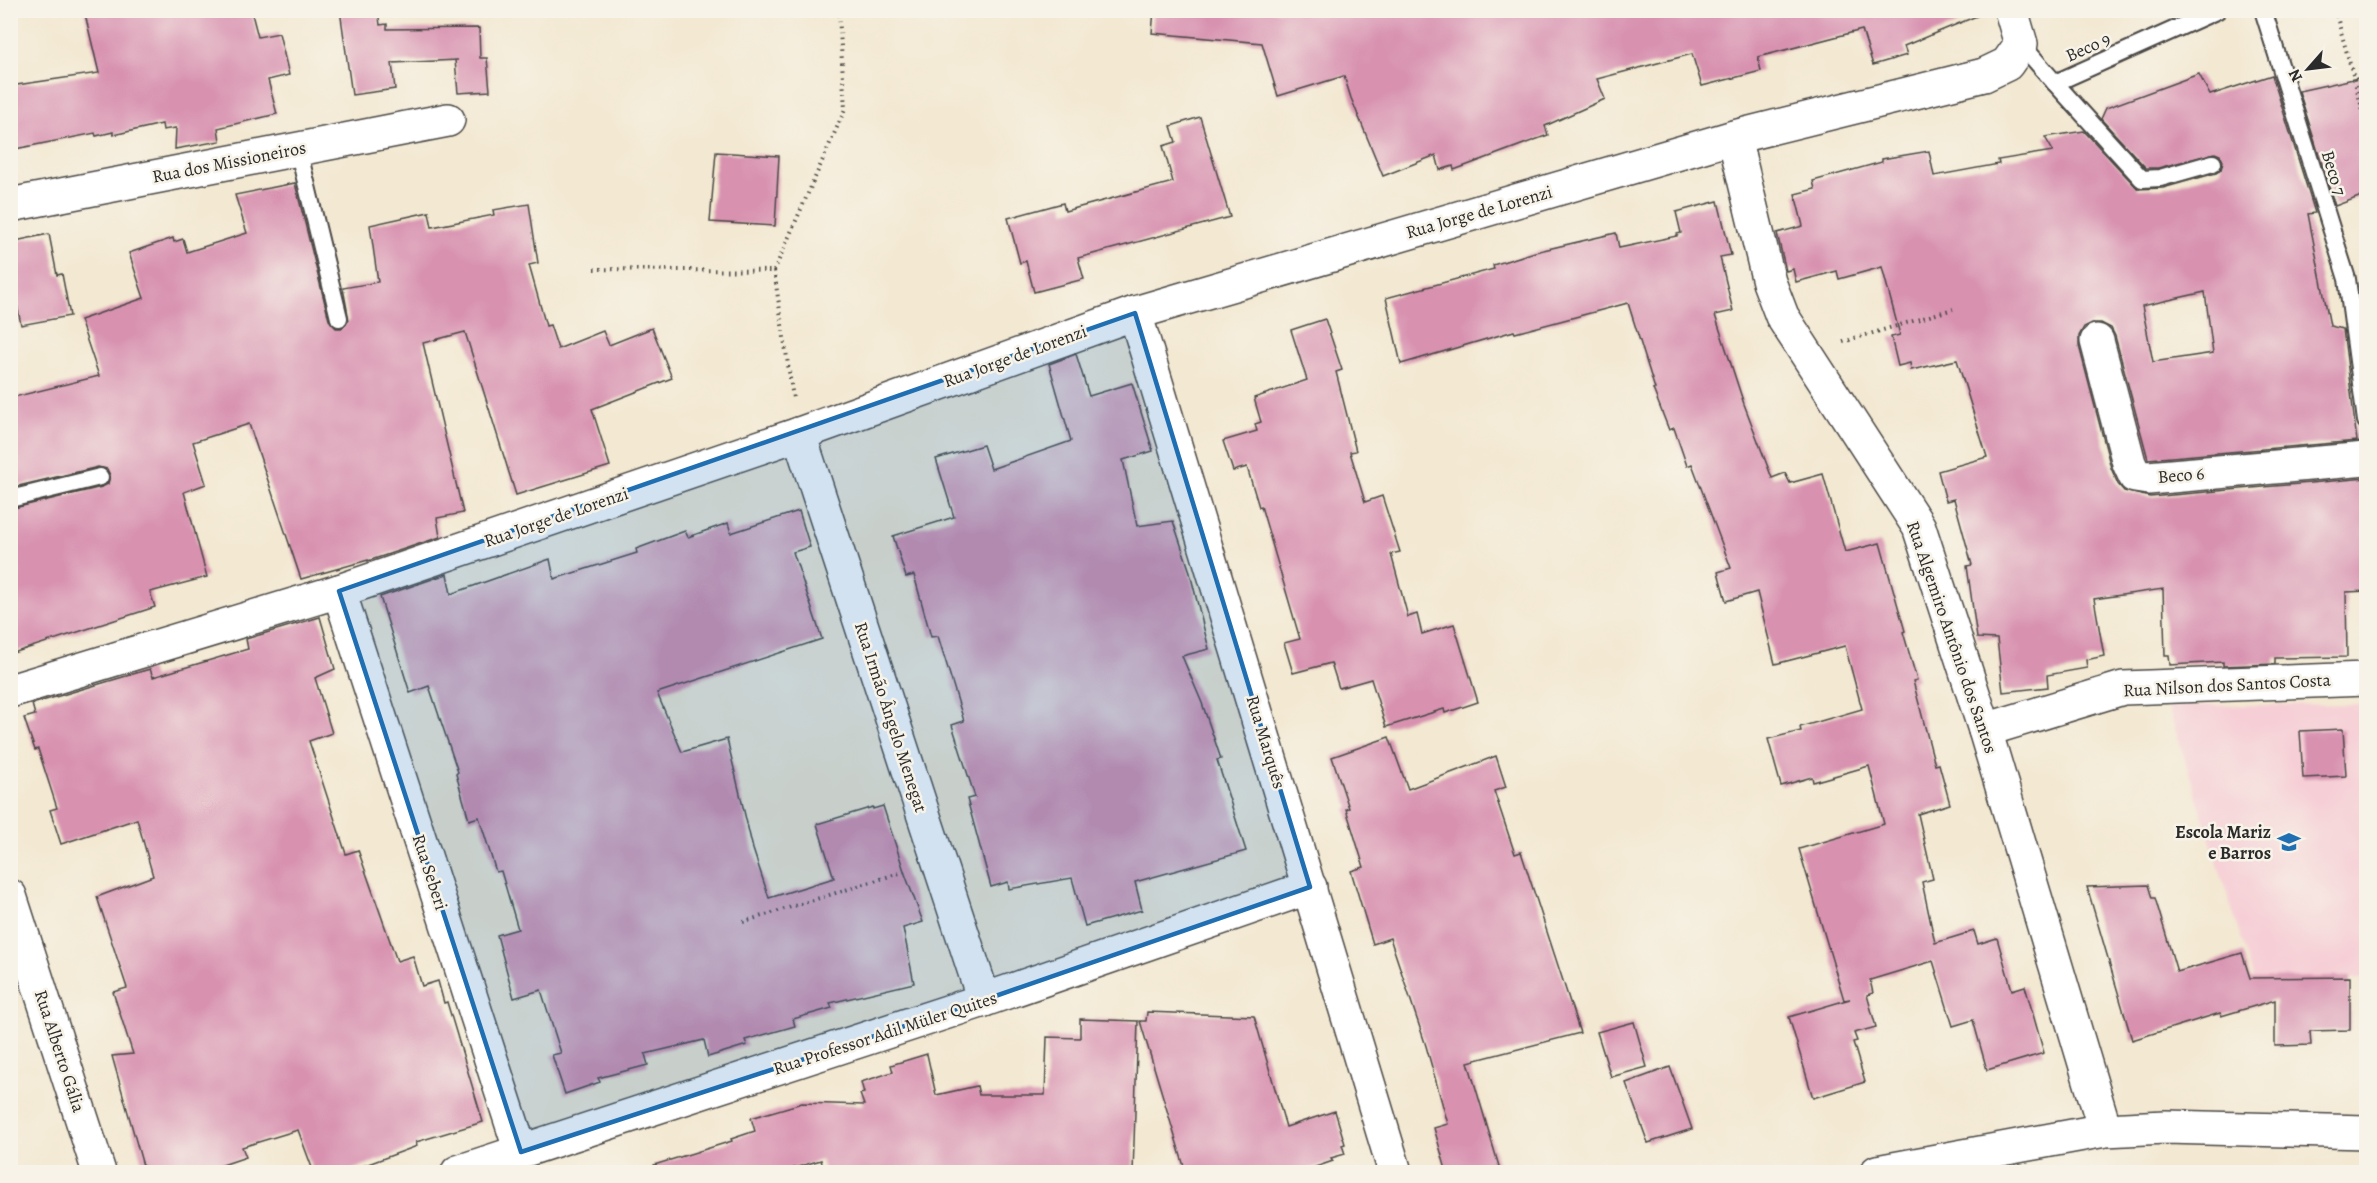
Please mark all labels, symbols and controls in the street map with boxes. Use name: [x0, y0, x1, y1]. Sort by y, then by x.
street label: Beco 9: [2062, 27, 2114, 67]
north arrow: [2278, 39, 2338, 99]
text: N: [2283, 65, 2308, 86]
street label: Rua dos Missioneiros: [150, 135, 308, 189]
street label: Beco 7: [2316, 147, 2352, 199]
street label: Rua Jorge de Lorenzi: [1403, 180, 1555, 244]
street label: Rua Jorge de Lorenzi: [940, 319, 1090, 393]
street label: Beco 6: [2157, 461, 2205, 489]
street label: Rua Jorge de Lorenzi: [481, 481, 631, 553]
street label: Rua Algemiro Antônio dos Santos: [1901, 518, 2003, 756]
street label: Rua Irmão Ângelo Menegat: [849, 619, 933, 815]
street label: Rua Nilson dos Santos Costa: [2123, 668, 2332, 702]
street label: Rua Marquês: [1240, 692, 1292, 792]
place label: Escola Mariz e Barros: [2175, 820, 2271, 865]
school or university icon: Escola Mariz e Barros: [2276, 829, 2302, 855]
street label: Rua Seberi: [406, 831, 454, 913]
street label: Rua Professor Adil Müler Quites: [770, 985, 1000, 1081]
street label: Rua Alberto Gália: [29, 987, 91, 1116]

